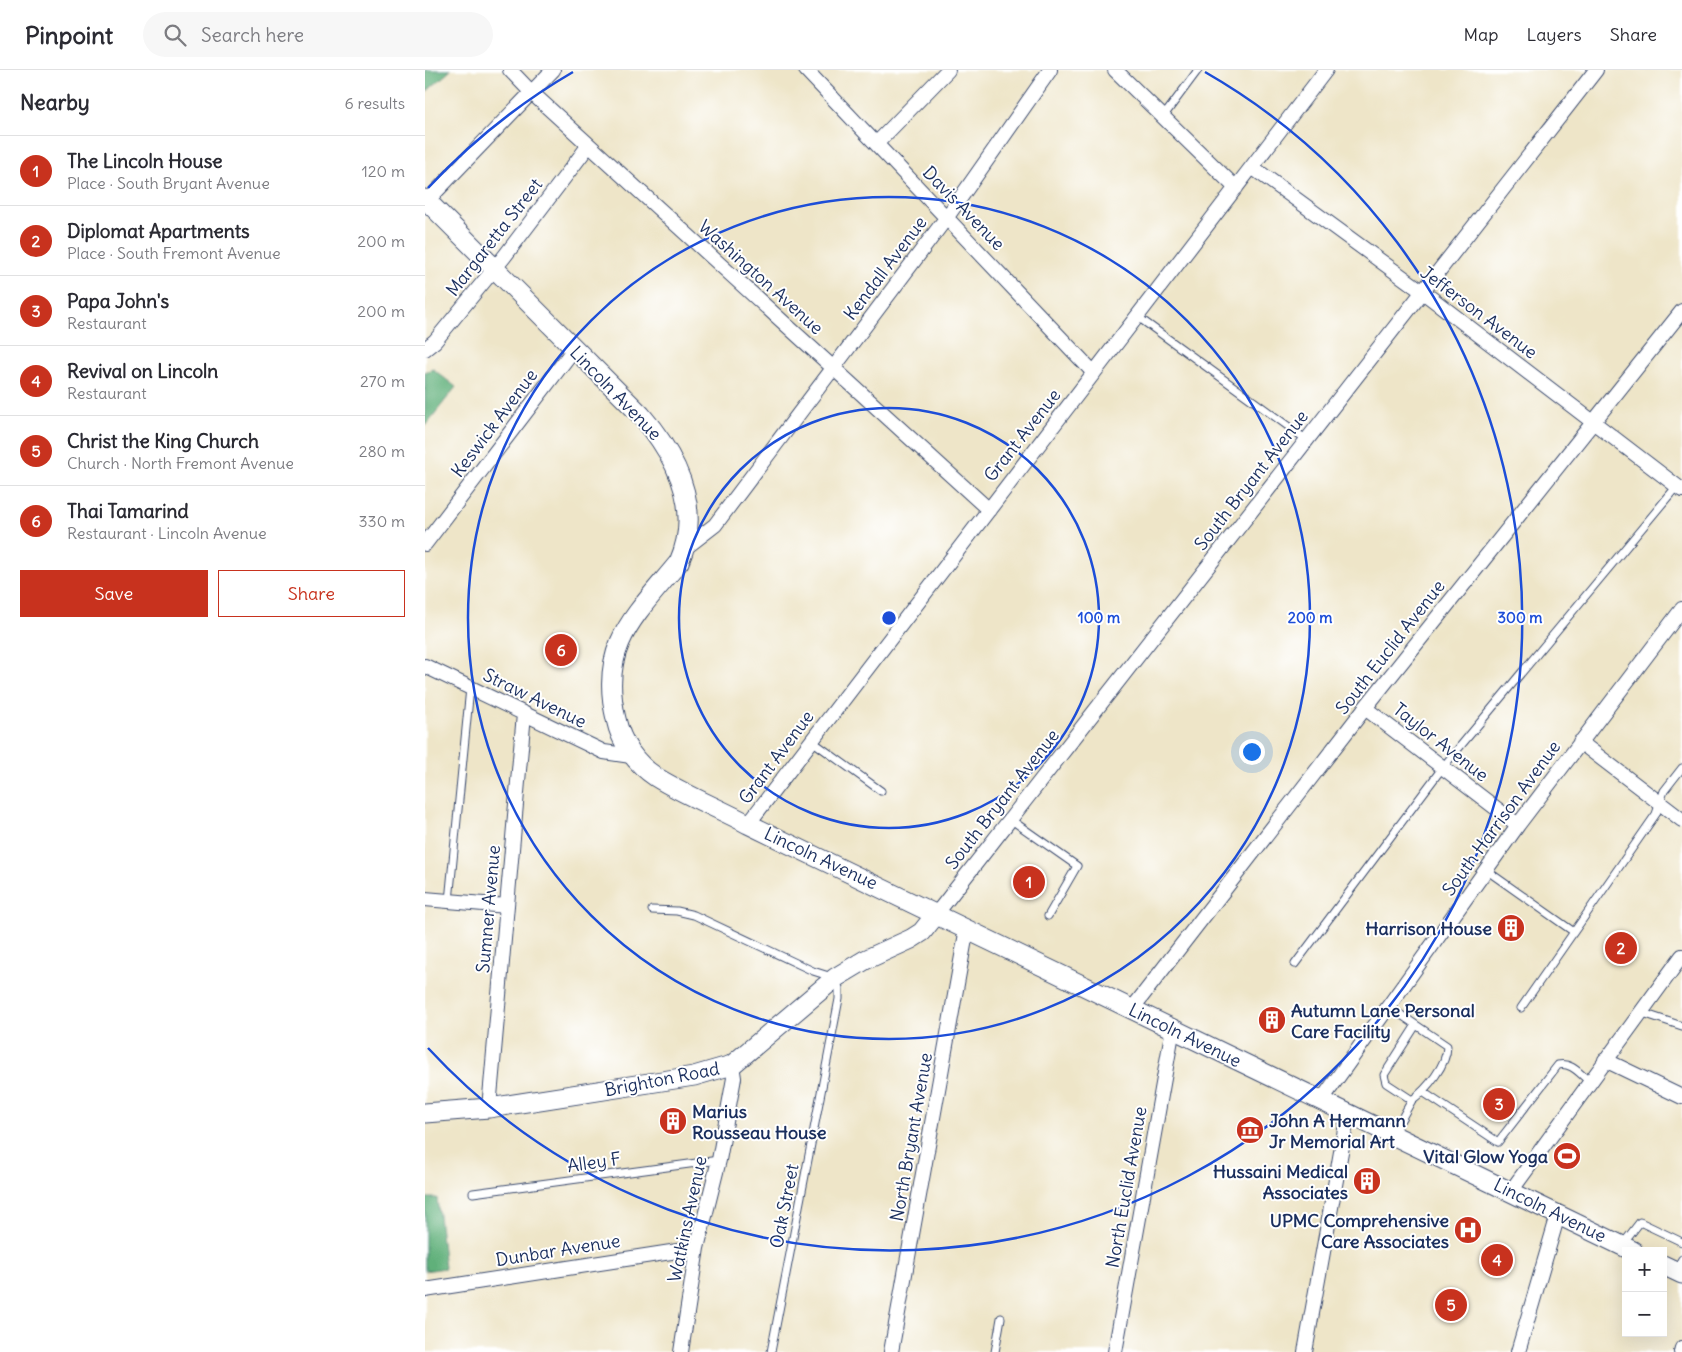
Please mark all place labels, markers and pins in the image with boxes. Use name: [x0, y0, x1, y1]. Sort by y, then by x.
centre of rings: [880, 609, 898, 627]
pin: 6: [545, 631, 577, 669]
pin: 1: [1013, 863, 1045, 901]
building icon: Harrison House: [1496, 913, 1526, 943]
place label: Harrison House: [1366, 917, 1492, 940]
pin: 2: [1605, 929, 1637, 967]
place label: Autumn Lane Personal Care Facility: [1291, 999, 1475, 1043]
building icon: Autumn Lane Personal Care Facility: [1257, 1005, 1287, 1035]
pin: 3: [1483, 1085, 1515, 1123]
place label: Marius Rousseau House: [692, 1100, 827, 1144]
building icon: Marius Rousseau House: [658, 1106, 688, 1136]
place label: John A Hermann Jr Memorial Art: [1269, 1109, 1406, 1153]
museum icon: John A Hermann Jr Memorial Art: [1235, 1115, 1265, 1145]
sports icon: Vital Glow Yoga: [1552, 1141, 1582, 1171]
place label: Vital Glow Yoga: [1423, 1145, 1548, 1168]
place label: Hussaini Medical Associates: [1213, 1160, 1348, 1204]
building icon: Hussaini Medical Associates: [1352, 1166, 1382, 1196]
place label: UPMC Comprehensive Care Associates: [1270, 1209, 1449, 1253]
hospital icon: UPMC Comprehensive Care Associates: [1453, 1215, 1483, 1245]
pin: 4: [1481, 1241, 1513, 1279]
pin: 5: [1435, 1286, 1467, 1324]

